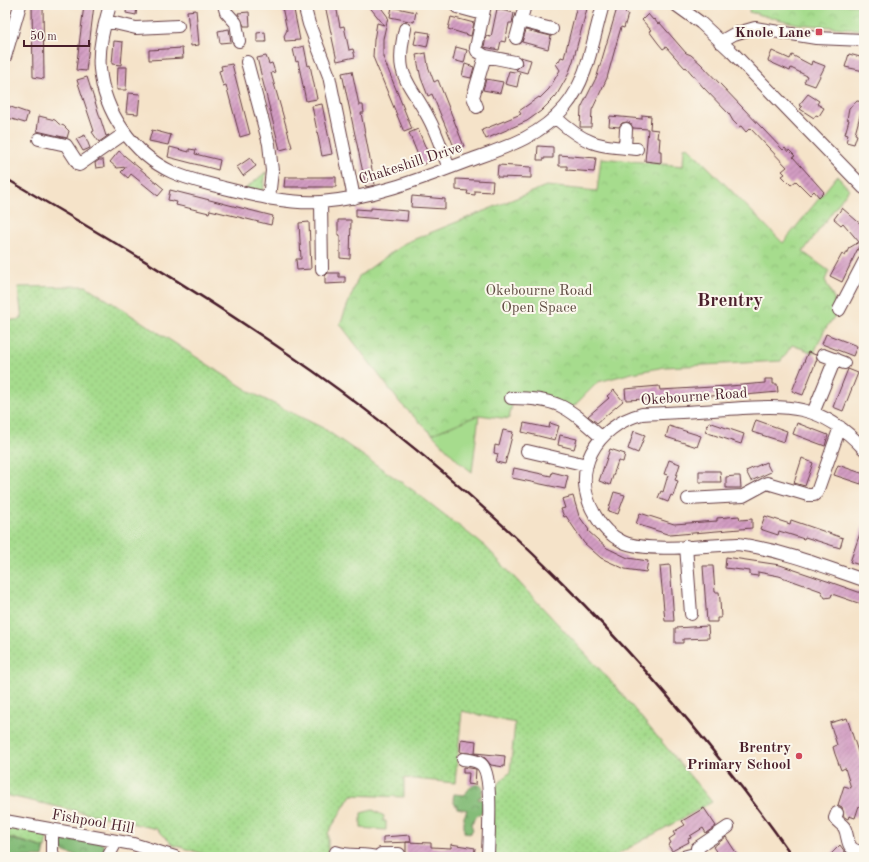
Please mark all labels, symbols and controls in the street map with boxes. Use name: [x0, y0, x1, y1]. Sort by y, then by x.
scale bar: [24, 22, 89, 48]
place label: Knole Lane: [735, 26, 811, 41]
marker: Knole Lane: [814, 27, 824, 37]
text: 50 m: [30, 30, 57, 43]
street label: Chakeshill Drive: [357, 141, 464, 188]
park label: Okebourne Road Open Space: [485, 284, 593, 316]
district label: Brentry: [697, 292, 763, 311]
street label: Okebourne Road: [640, 386, 748, 409]
place label: Brentry Primary School: [687, 741, 791, 773]
marker: Brentry Primary School: [794, 751, 804, 761]
street label: Fishpool Hill: [50, 808, 135, 837]

